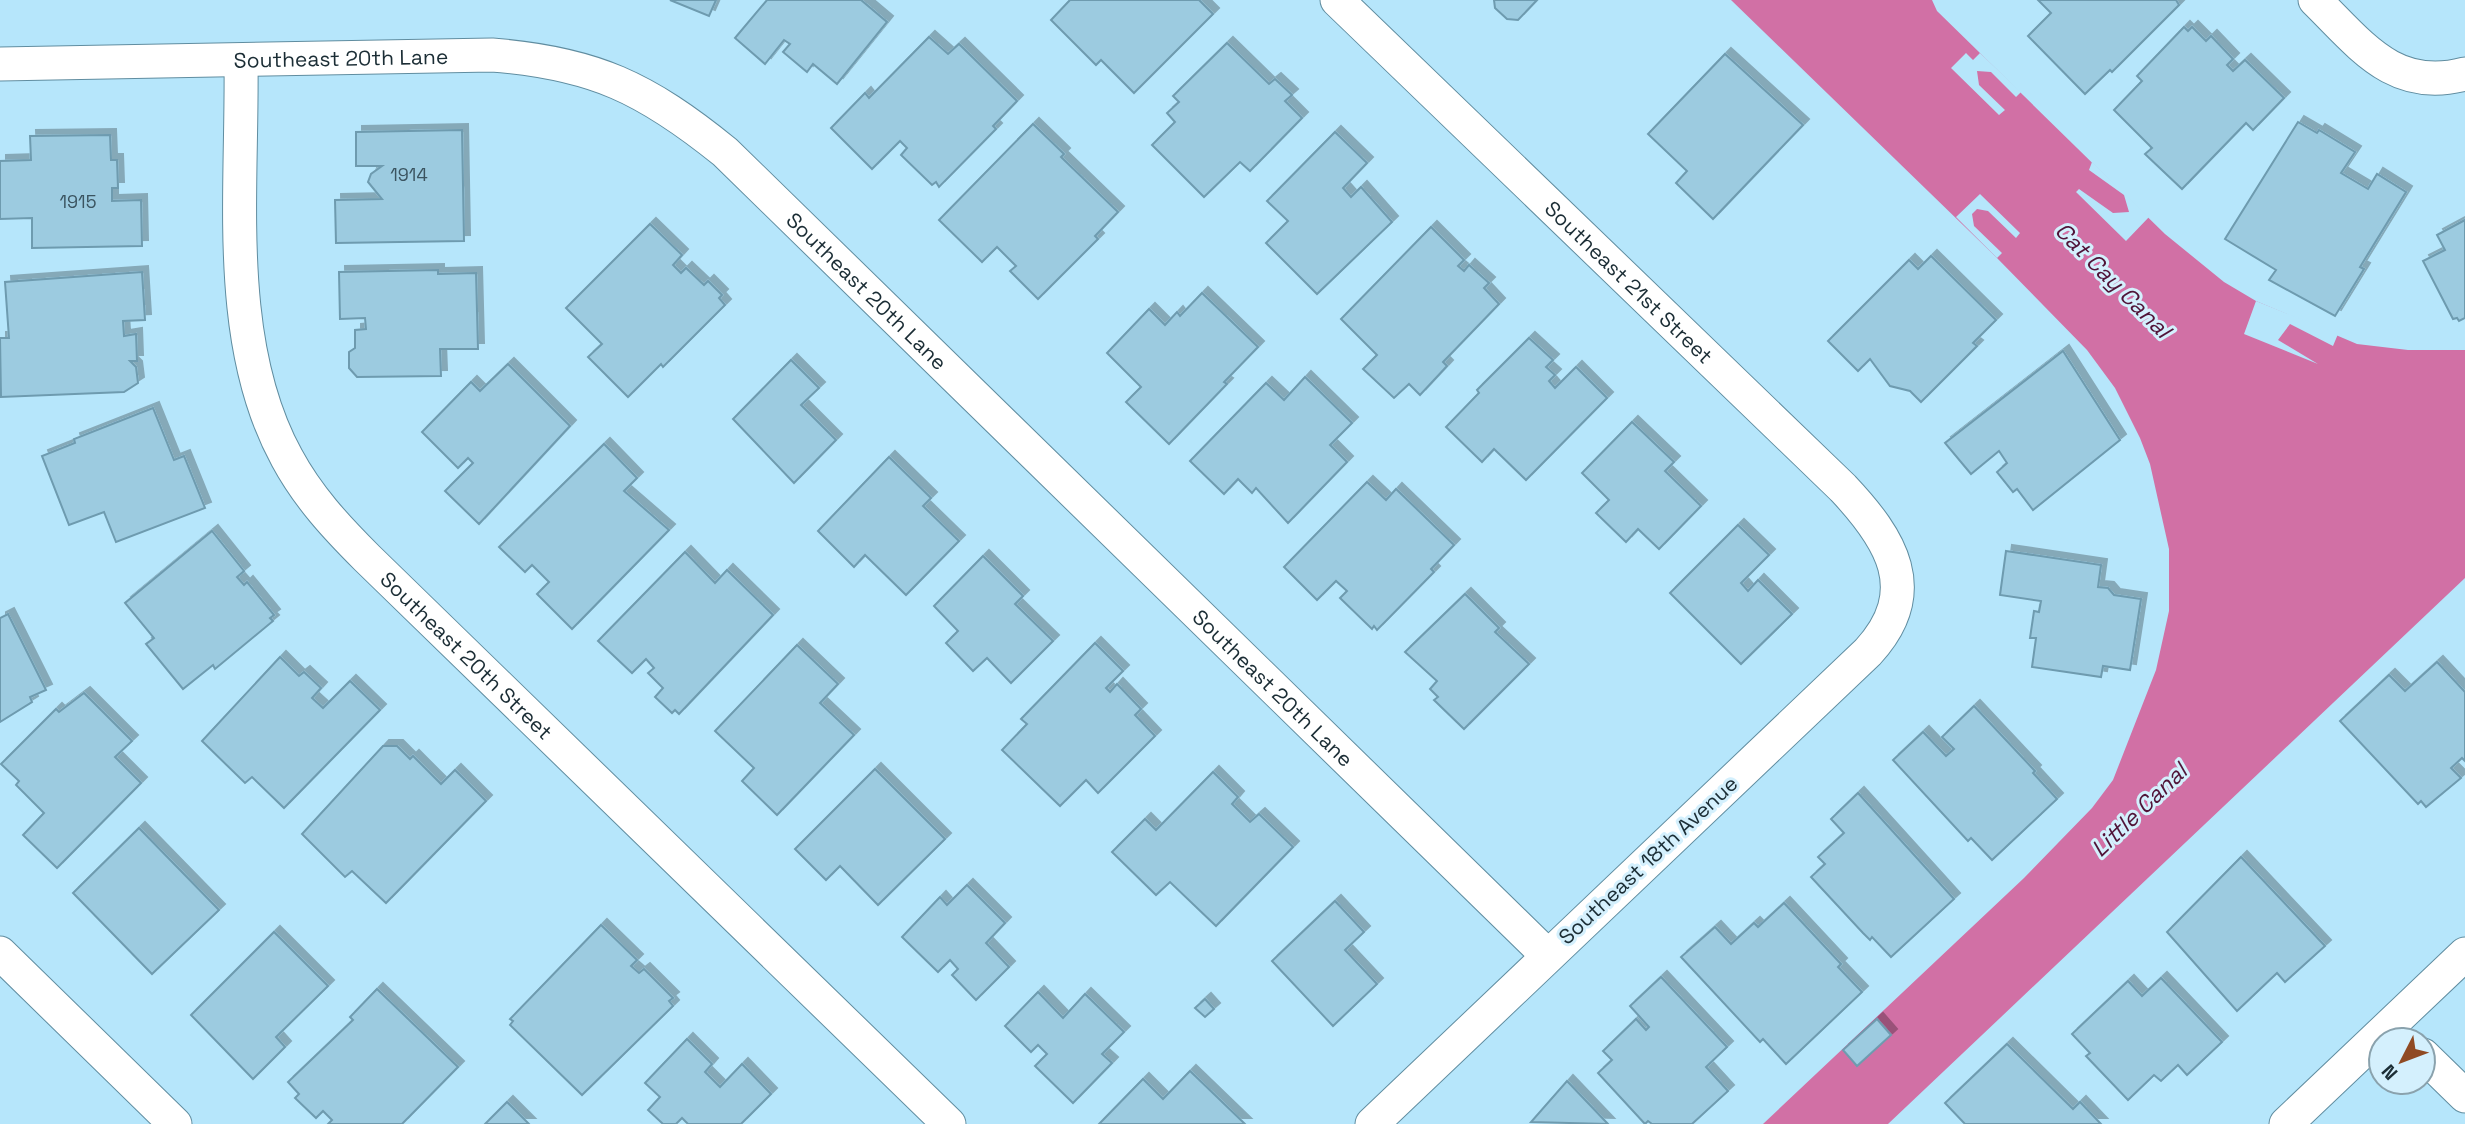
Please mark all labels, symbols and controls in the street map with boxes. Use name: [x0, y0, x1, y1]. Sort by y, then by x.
street label: Southeast 20th Lane: [233, 42, 448, 73]
house number: 1914: [390, 163, 428, 186]
house number: 1915: [60, 190, 96, 213]
street label: Southeast 21st Street: [1540, 195, 1719, 369]
street label: Southeast 20th Lane: [781, 206, 953, 375]
water label: Cat Cay Canal: [2049, 216, 2179, 346]
street label: Southeast 20th Street: [375, 565, 559, 745]
street label: Southeast 20th Lane: [1187, 603, 1359, 772]
water label: Little Canal: [2085, 755, 2195, 863]
street label: Southeast 18th Avenue: [1553, 770, 1743, 950]
north arrow: [2367, 1026, 2437, 1096]
text: N: [2376, 1059, 2403, 1085]

